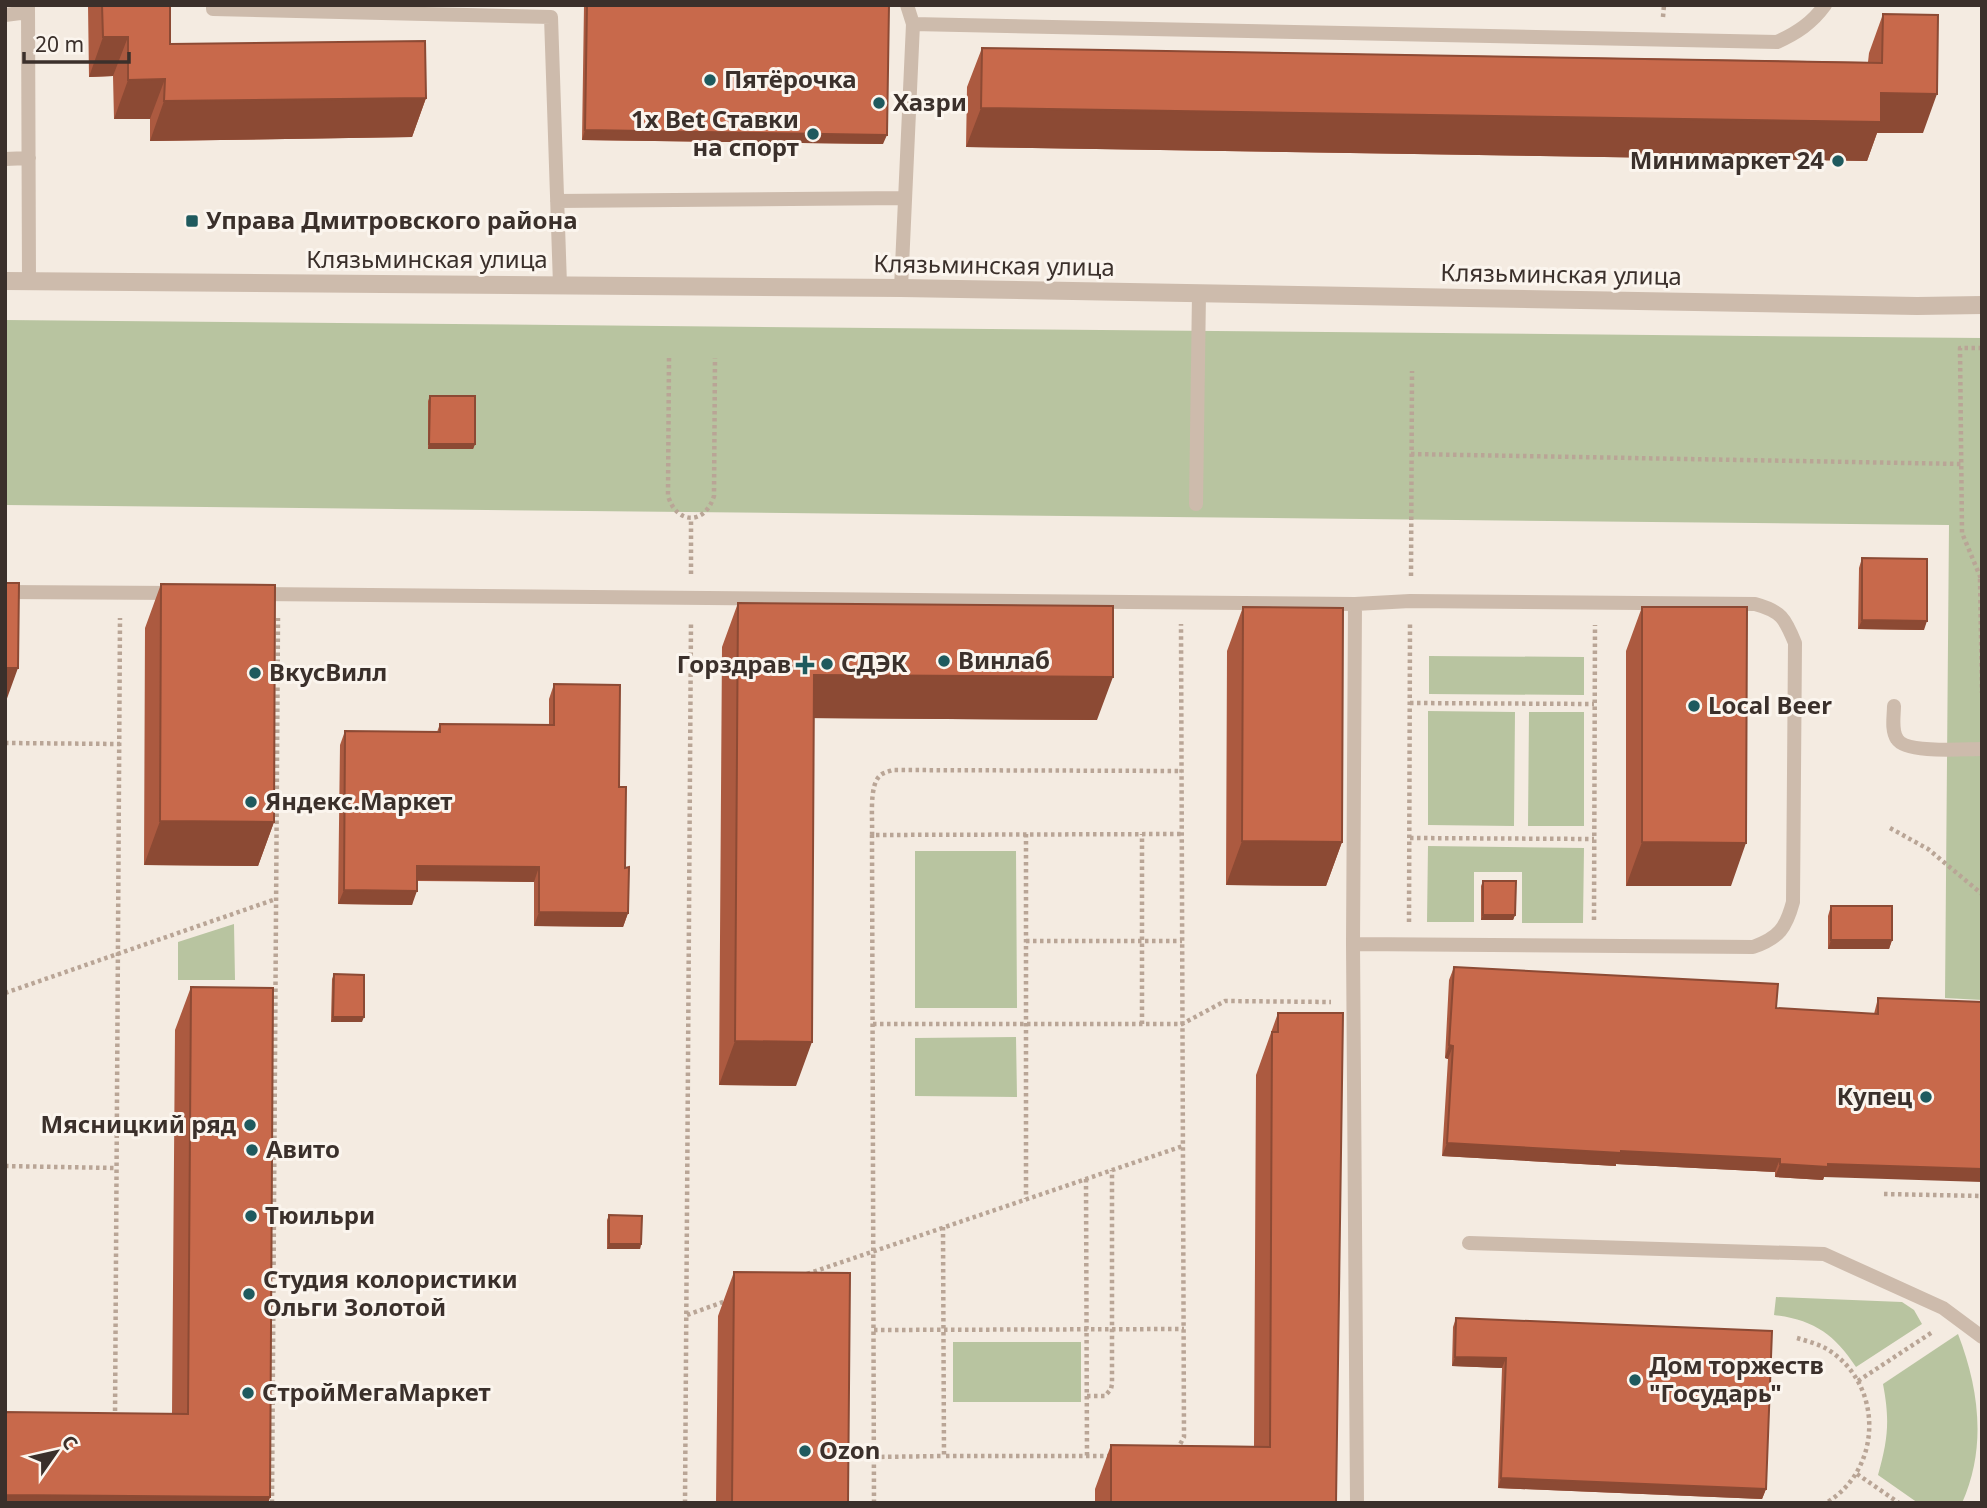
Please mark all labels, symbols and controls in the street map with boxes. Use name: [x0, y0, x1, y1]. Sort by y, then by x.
scale bar: [24, 21, 130, 65]
text: 20 m: [35, 30, 84, 58]
place label: Пятёрочка: [724, 62, 857, 95]
marker: Пятёрочка: [702, 72, 718, 88]
place label: Хазри: [893, 85, 967, 118]
marker: Хазри: [871, 95, 887, 111]
place label: 1x Bet Ставки на спорт: [631, 102, 799, 163]
marker: 1x Bet Ставки на спорт: [805, 126, 821, 142]
place label: Минимаркет 24: [1630, 143, 1824, 176]
marker: Минимаркет 24: [1830, 153, 1846, 169]
place label: Управа Дмитровского района: [206, 203, 577, 236]
marker: Управа Дмитровского района: [184, 213, 200, 229]
street label: Клязьминская улица: [306, 242, 548, 275]
street label: Клязьминская улица: [873, 246, 1115, 283]
street label: Клязьминская улица: [1440, 255, 1682, 292]
place label: Винлаб: [958, 643, 1050, 676]
place label: СДЭК: [841, 646, 908, 679]
place label: Горздрав: [677, 647, 791, 680]
marker: Винлаб: [936, 653, 952, 669]
place label: ВкусВилл: [269, 655, 387, 688]
marker: СДЭК: [819, 656, 835, 672]
marker: Горздрав: [797, 657, 813, 673]
marker: ВкусВилл: [247, 665, 263, 681]
place label: Local Beer: [1708, 688, 1832, 721]
marker: Local Beer: [1686, 698, 1702, 714]
place label: Яндекс.Маркет: [265, 784, 452, 817]
marker: Яндекс.Маркет: [243, 794, 259, 810]
place label: Купец: [1837, 1079, 1912, 1112]
marker: Купец: [1918, 1089, 1934, 1105]
place label: Мясницкий ряд: [41, 1107, 237, 1140]
marker: Мясницкий ряд: [242, 1117, 258, 1133]
place label: Авито: [266, 1132, 340, 1165]
marker: Авито: [244, 1142, 260, 1158]
place label: Тюильри: [265, 1198, 375, 1231]
marker: Тюильри: [243, 1208, 259, 1224]
place label: Студия колористики Ольги Золотой: [263, 1262, 518, 1323]
marker: Студия колористики Ольги Золотой: [241, 1286, 257, 1302]
place label: Дом торжеств "Государь": [1649, 1348, 1824, 1409]
marker: Дом торжеств "Государь": [1627, 1372, 1643, 1388]
place label: СтройМегаМаркет: [262, 1375, 491, 1408]
marker: СтройМегаМаркет: [240, 1385, 256, 1401]
north arrow: [21, 1417, 91, 1487]
text: С: [56, 1430, 84, 1455]
place label: Ozon: [819, 1433, 880, 1466]
marker: Ozon: [797, 1443, 813, 1459]

